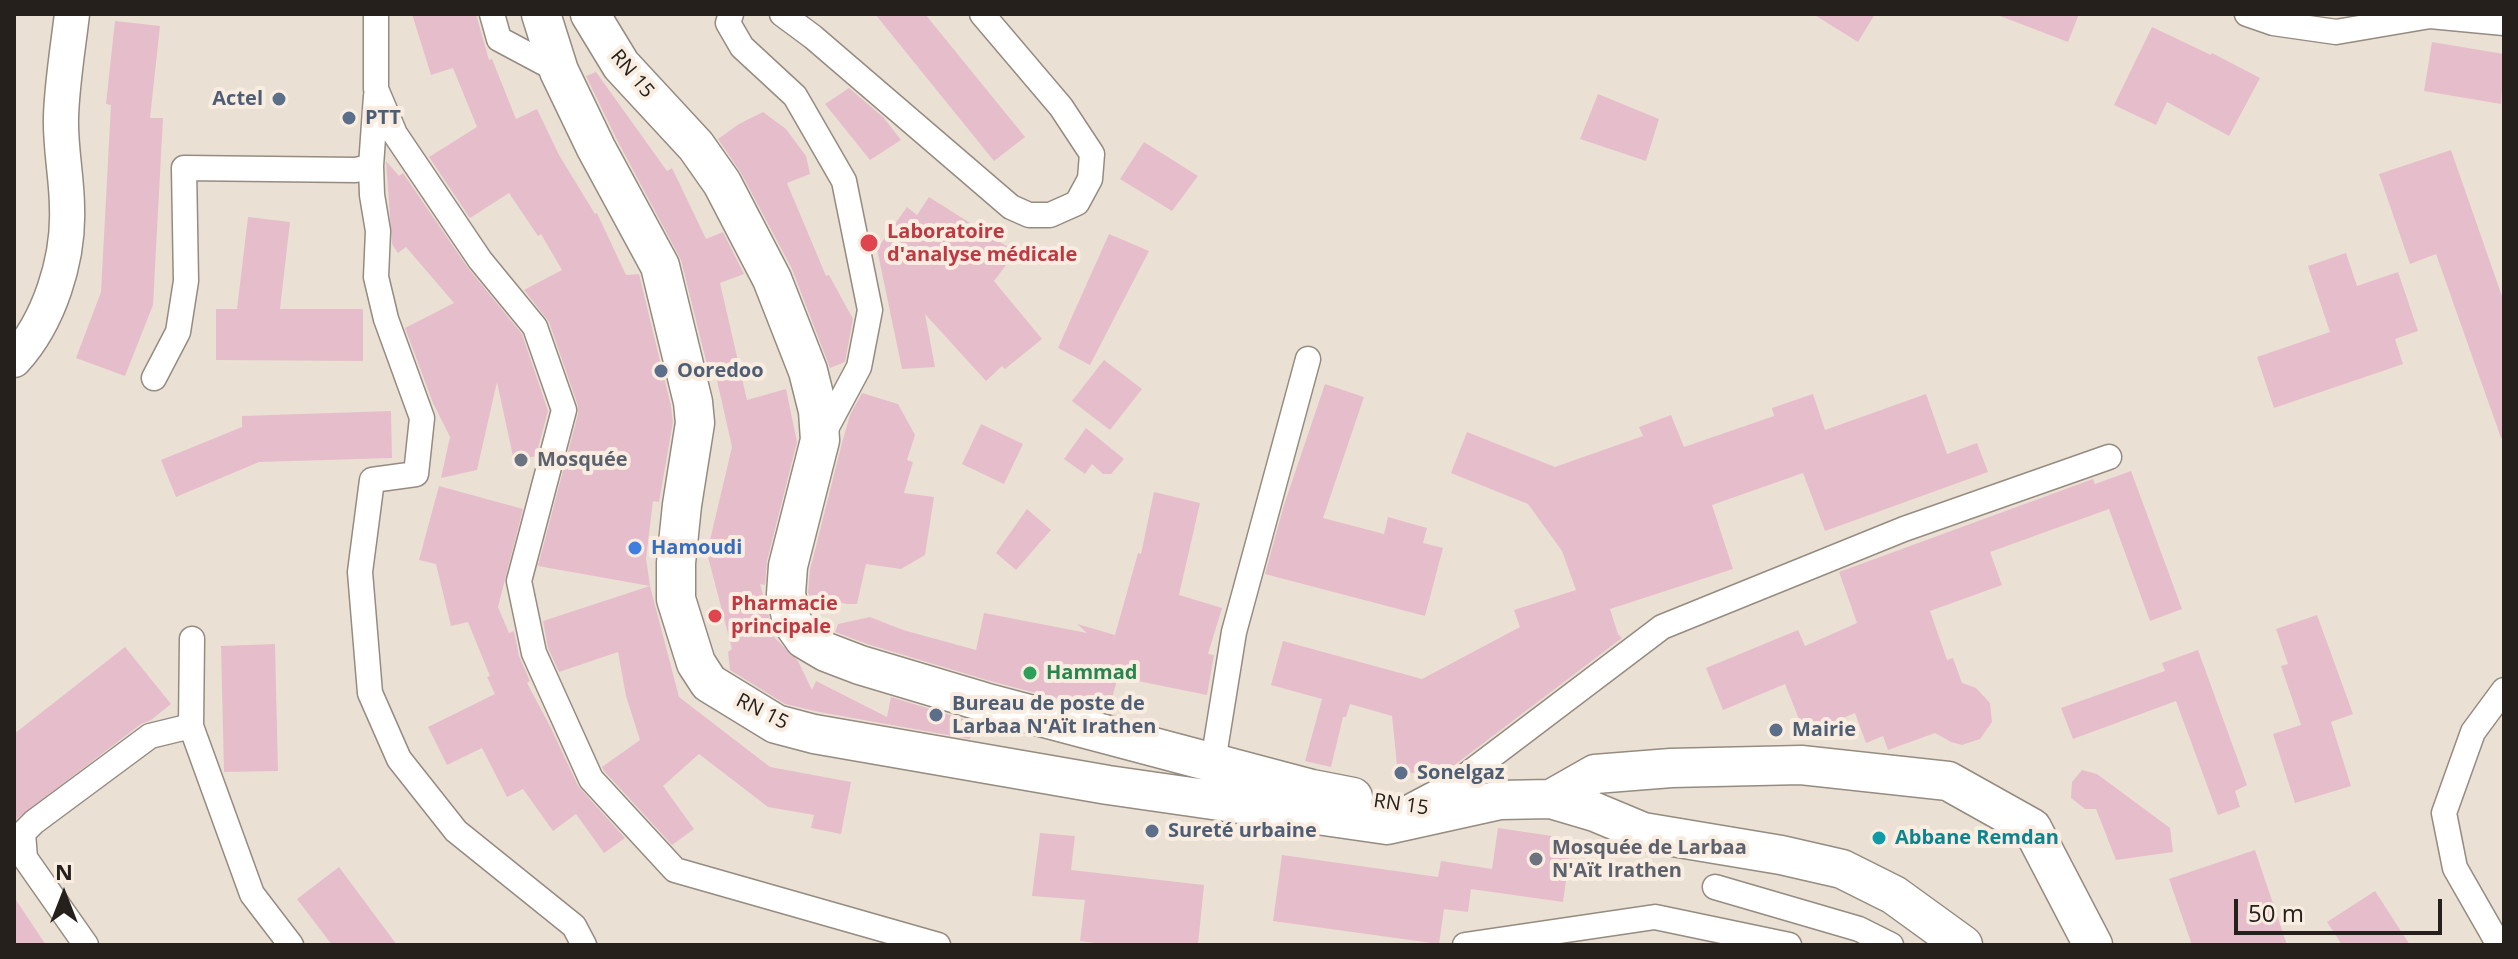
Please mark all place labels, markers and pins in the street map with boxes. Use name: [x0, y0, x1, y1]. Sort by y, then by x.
place label: Actel: [212, 87, 263, 111]
marker: Actel: [270, 90, 288, 108]
place label: PTT: [365, 106, 401, 130]
marker: PTT: [340, 109, 358, 127]
place label: Laboratoire d'analyse médicale: [887, 220, 1077, 267]
marker: Laboratoire d'analyse médicale: [858, 232, 880, 254]
place label: Ooredoo: [677, 359, 764, 383]
marker: Ooredoo: [652, 362, 670, 380]
place label: Mosquée: [537, 448, 628, 472]
marker: Mosquée: [512, 451, 530, 469]
place label: Hamoudi: [651, 536, 742, 560]
marker: Hamoudi: [626, 539, 644, 557]
place label: Pharmacie principale: [731, 592, 838, 639]
marker: Pharmacie principale: [706, 607, 724, 625]
place label: Hammad: [1046, 661, 1137, 685]
marker: Hammad: [1021, 664, 1039, 682]
place label: Bureau de poste de Larbaa N'Aït Irathen: [952, 692, 1156, 739]
marker: Bureau de poste de Larbaa N'Aït Irathen: [927, 706, 945, 724]
place label: Mairie: [1792, 718, 1856, 742]
marker: Mairie: [1767, 721, 1785, 739]
place label: Sonelgaz: [1417, 761, 1505, 785]
marker: Sonelgaz: [1392, 764, 1410, 782]
place label: Sureté urbaine: [1168, 819, 1317, 843]
marker: Sureté urbaine: [1143, 822, 1161, 840]
place label: Abbane Remdan: [1895, 826, 2059, 850]
marker: Abbane Remdan: [1870, 829, 1888, 847]
place label: Mosquée de Larbaa N'Aït Irathen: [1552, 836, 1747, 883]
marker: Mosquée de Larbaa N'Aït Irathen: [1527, 850, 1545, 868]

